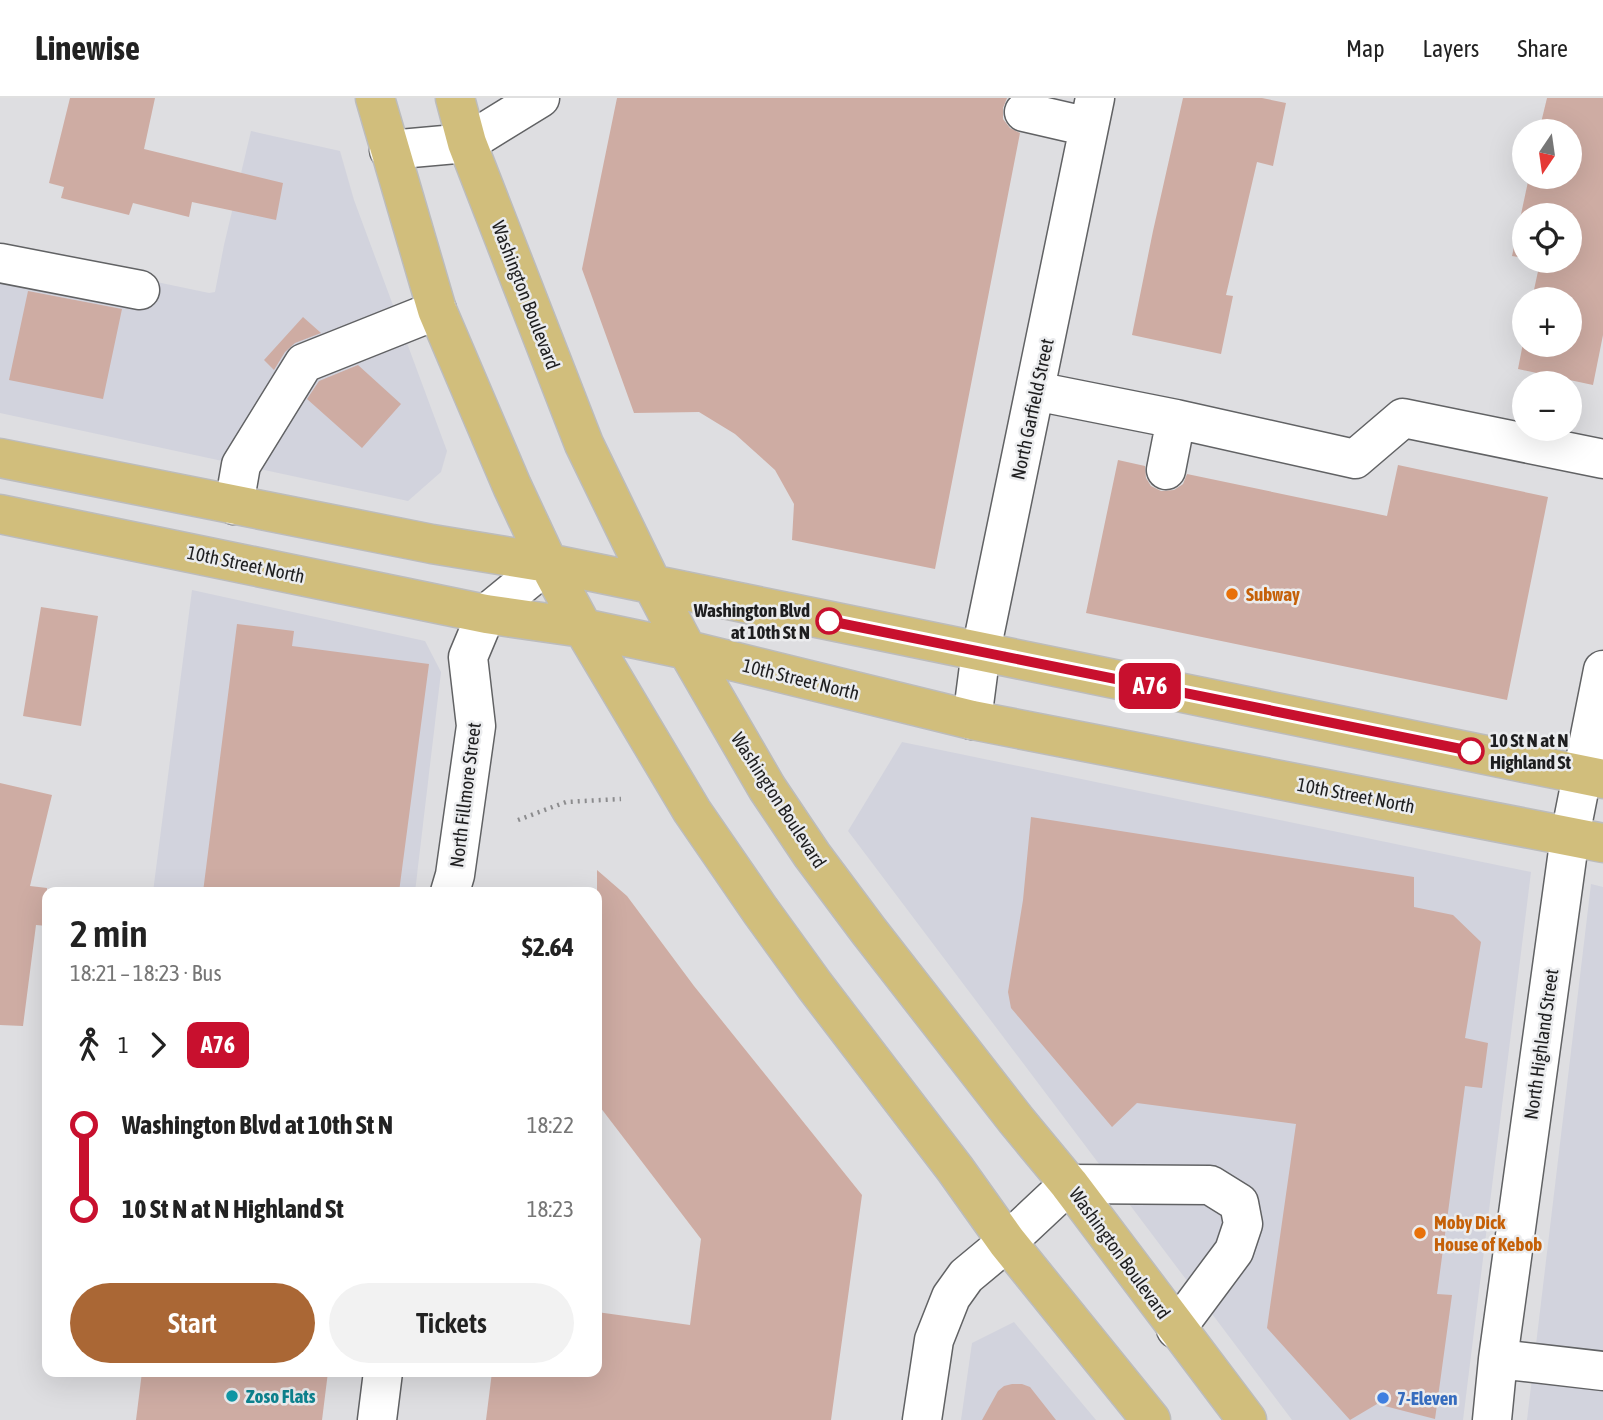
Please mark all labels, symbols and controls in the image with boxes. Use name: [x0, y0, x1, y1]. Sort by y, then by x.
text: Linewise: [35, 29, 140, 67]
text: Map: [1346, 35, 1385, 62]
text: Layers: [1423, 35, 1479, 62]
text: Share: [1517, 35, 1568, 62]
north arrow: [1512, 119, 1582, 189]
map controls: [1512, 119, 1582, 441]
button: locate: [1512, 203, 1582, 273]
street label: Washington Boulevard: [488, 218, 564, 372]
button: +: [1512, 287, 1582, 357]
street label: North Garfield Street: [1006, 337, 1058, 481]
button: −: [1512, 371, 1582, 441]
street label: 10th Street North: [185, 541, 307, 587]
place label: Subway: [1246, 583, 1300, 605]
marker: Subway: [1224, 586, 1240, 602]
place label: Washington Blvd at 10th St N: [693, 599, 810, 643]
marker: Washington Blvd at 10th St N: [816, 608, 842, 634]
street label: 10th Street North: [740, 654, 862, 704]
line badge: A76: [1110, 663, 1190, 709]
text: A76: [1133, 672, 1167, 699]
street label: North Fillmore Street: [445, 721, 485, 869]
street label: Washington Boulevard: [727, 728, 831, 872]
place label: 10 St N at N Highland St: [1490, 729, 1571, 773]
marker: 10 St N at N Highland St: [1458, 738, 1484, 764]
street label: 10th Street North: [1295, 773, 1417, 817]
text: 2 min: [70, 912, 148, 955]
text: $2.64: [522, 932, 574, 962]
text: 18:21 – 18:23 · Bus: [70, 960, 222, 986]
street label: North Highland Street: [1520, 967, 1562, 1121]
icon: walk: [70, 1026, 108, 1064]
icon: forward: [139, 1026, 177, 1064]
text: A76: [201, 1031, 235, 1058]
text: 1: [118, 1032, 129, 1058]
text: Washington Blvd at 10th St N: [122, 1110, 393, 1140]
text: 18:22: [527, 1112, 574, 1138]
street label: Washington Boulevard: [1065, 1183, 1175, 1323]
text: 10 St N at N Highland St: [122, 1194, 344, 1224]
text: 18:23: [527, 1196, 574, 1222]
place label: Moby Dick House of Kebob: [1434, 1211, 1542, 1255]
marker: Moby Dick House of Kebob: [1412, 1225, 1428, 1241]
button: Start: [70, 1283, 315, 1363]
button: Tickets: [329, 1283, 574, 1363]
place label: Zoso Flats: [246, 1385, 316, 1407]
place label: 7-Eleven: [1397, 1387, 1458, 1409]
marker: Zoso Flats: [224, 1388, 240, 1404]
marker: 7-Eleven: [1375, 1390, 1391, 1406]

